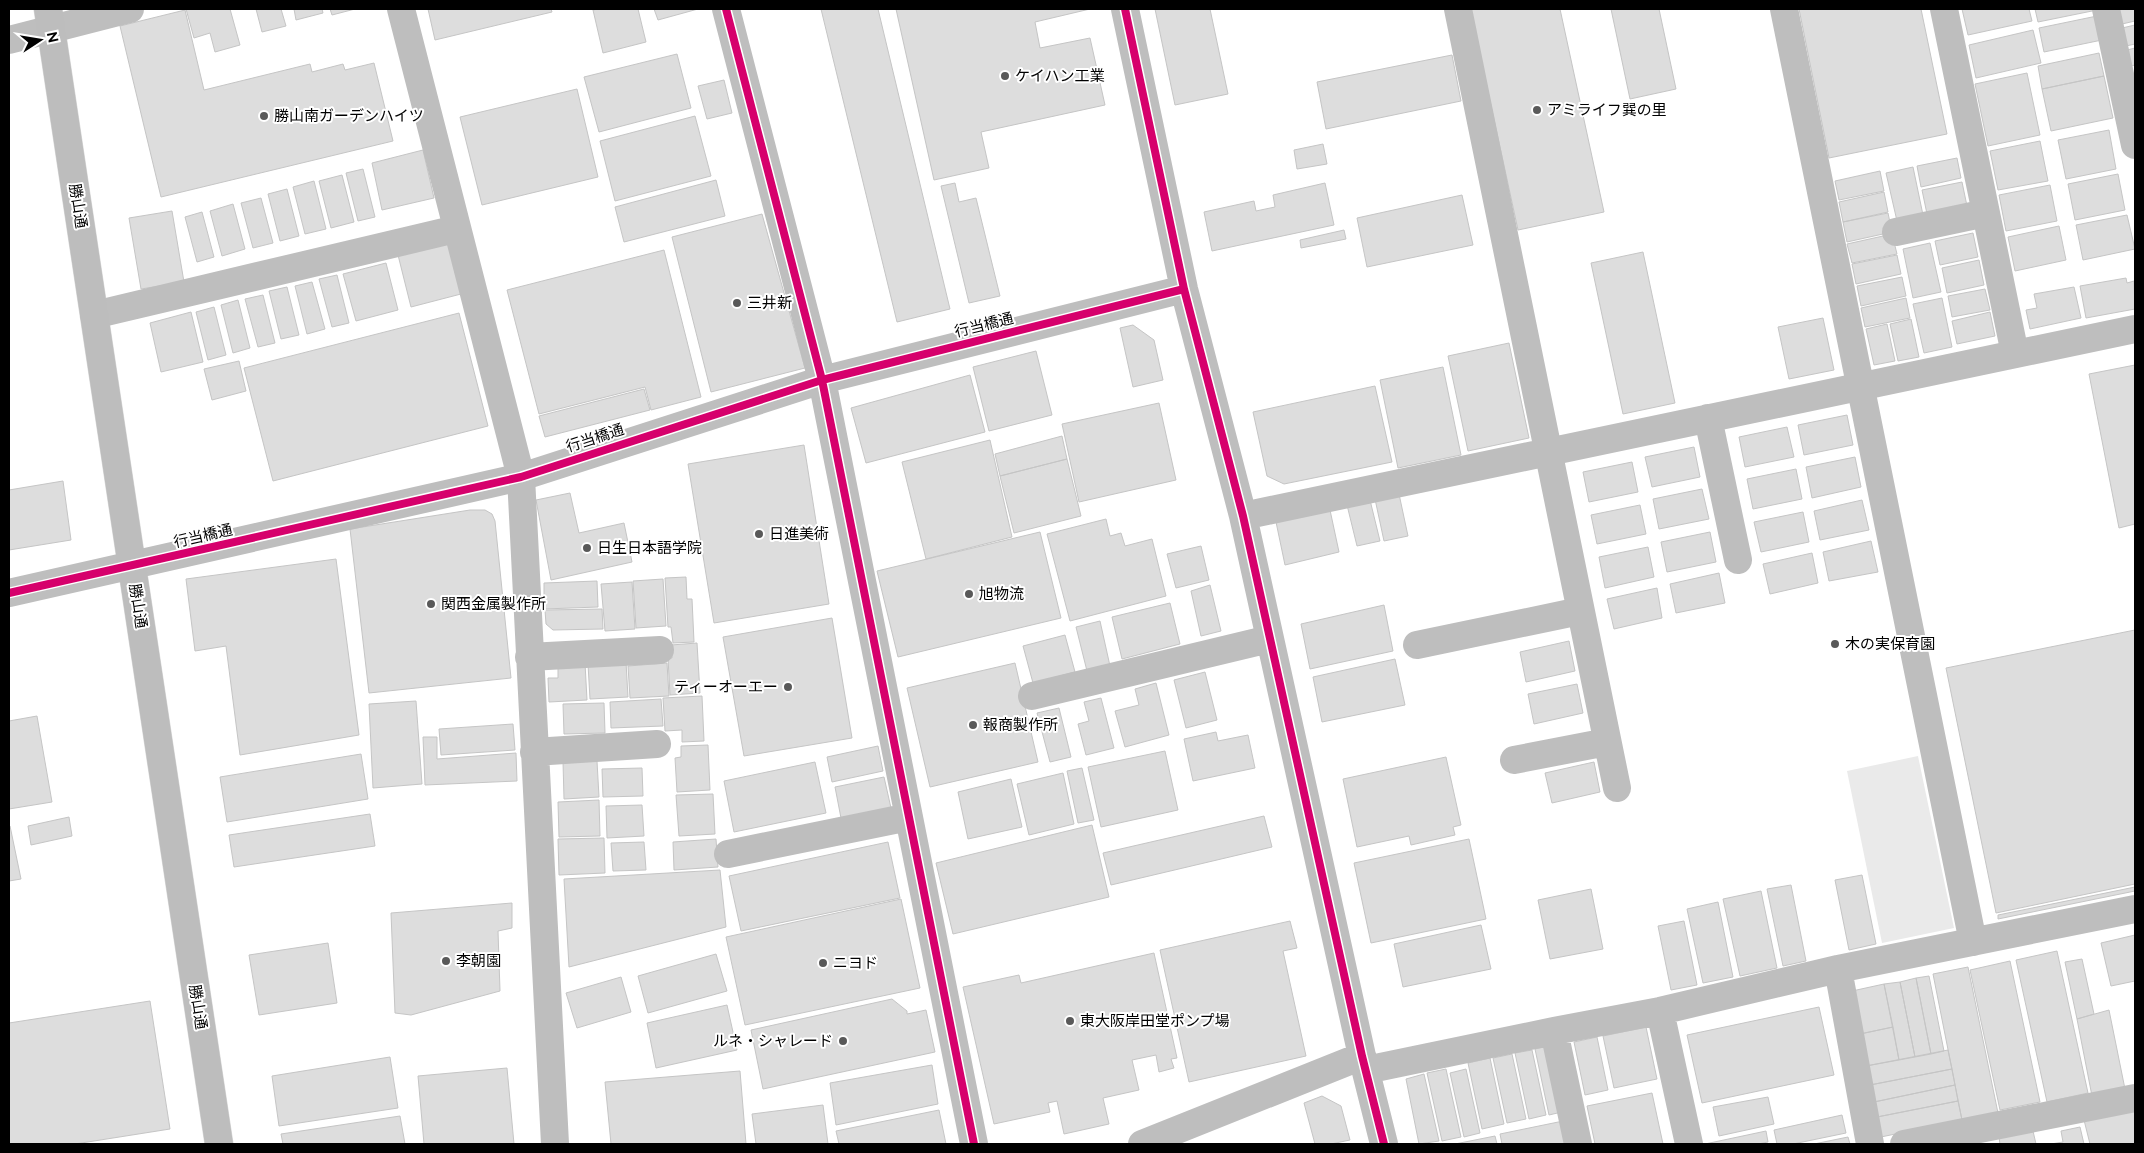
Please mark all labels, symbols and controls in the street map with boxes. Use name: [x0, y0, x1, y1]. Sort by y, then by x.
north arrow: [15, 15, 65, 65]
text: N: [44, 30, 62, 44]
place label: ケイハン工業: [1015, 67, 1104, 85]
marker: ケイハン工業: [999, 70, 1011, 82]
place label: アミライフ巽の里: [1547, 101, 1667, 119]
marker: アミライフ巽の里: [1531, 104, 1543, 116]
place label: 勝山南ガーデンハイツ: [274, 107, 424, 125]
marker: 勝山南ガーデンハイツ: [258, 110, 270, 122]
street label: 勝山通: [66, 182, 90, 230]
place label: 三井新: [747, 294, 792, 312]
marker: 三井新: [731, 297, 743, 309]
street label: 行当橋通: [953, 309, 1015, 341]
street label: 行当橋通: [564, 420, 626, 456]
street label: 行当橋通: [172, 520, 234, 552]
place label: 日進美術: [769, 525, 829, 543]
marker: 日進美術: [753, 528, 765, 540]
place label: 日生日本語学院: [597, 539, 702, 557]
marker: 日生日本語学院: [581, 542, 593, 554]
street label: 勝山通: [126, 582, 150, 630]
place label: 旭物流: [979, 585, 1024, 603]
marker: 旭物流: [963, 588, 975, 600]
place label: 関西金属製作所: [441, 595, 546, 613]
marker: 関西金属製作所: [425, 598, 437, 610]
place label: 木の実保育園: [1845, 635, 1935, 653]
marker: 木の実保育園: [1829, 638, 1841, 650]
place label: ティーオーエー: [674, 678, 778, 696]
marker: ティーオーエー: [782, 681, 794, 693]
place label: 報商製作所: [983, 716, 1058, 734]
marker: 報商製作所: [967, 719, 979, 731]
place label: 李朝園: [456, 952, 501, 970]
place label: ニヨド: [833, 954, 878, 972]
marker: 李朝園: [440, 955, 452, 967]
marker: ニヨド: [817, 957, 829, 969]
street label: 勝山通: [186, 983, 210, 1031]
place label: 東大阪岸田堂ポンプ場: [1080, 1012, 1230, 1030]
marker: 東大阪岸田堂ポンプ場: [1064, 1015, 1076, 1027]
place label: ルネ・シャレード: [713, 1032, 833, 1050]
marker: ルネ・シャレード: [837, 1035, 849, 1047]

